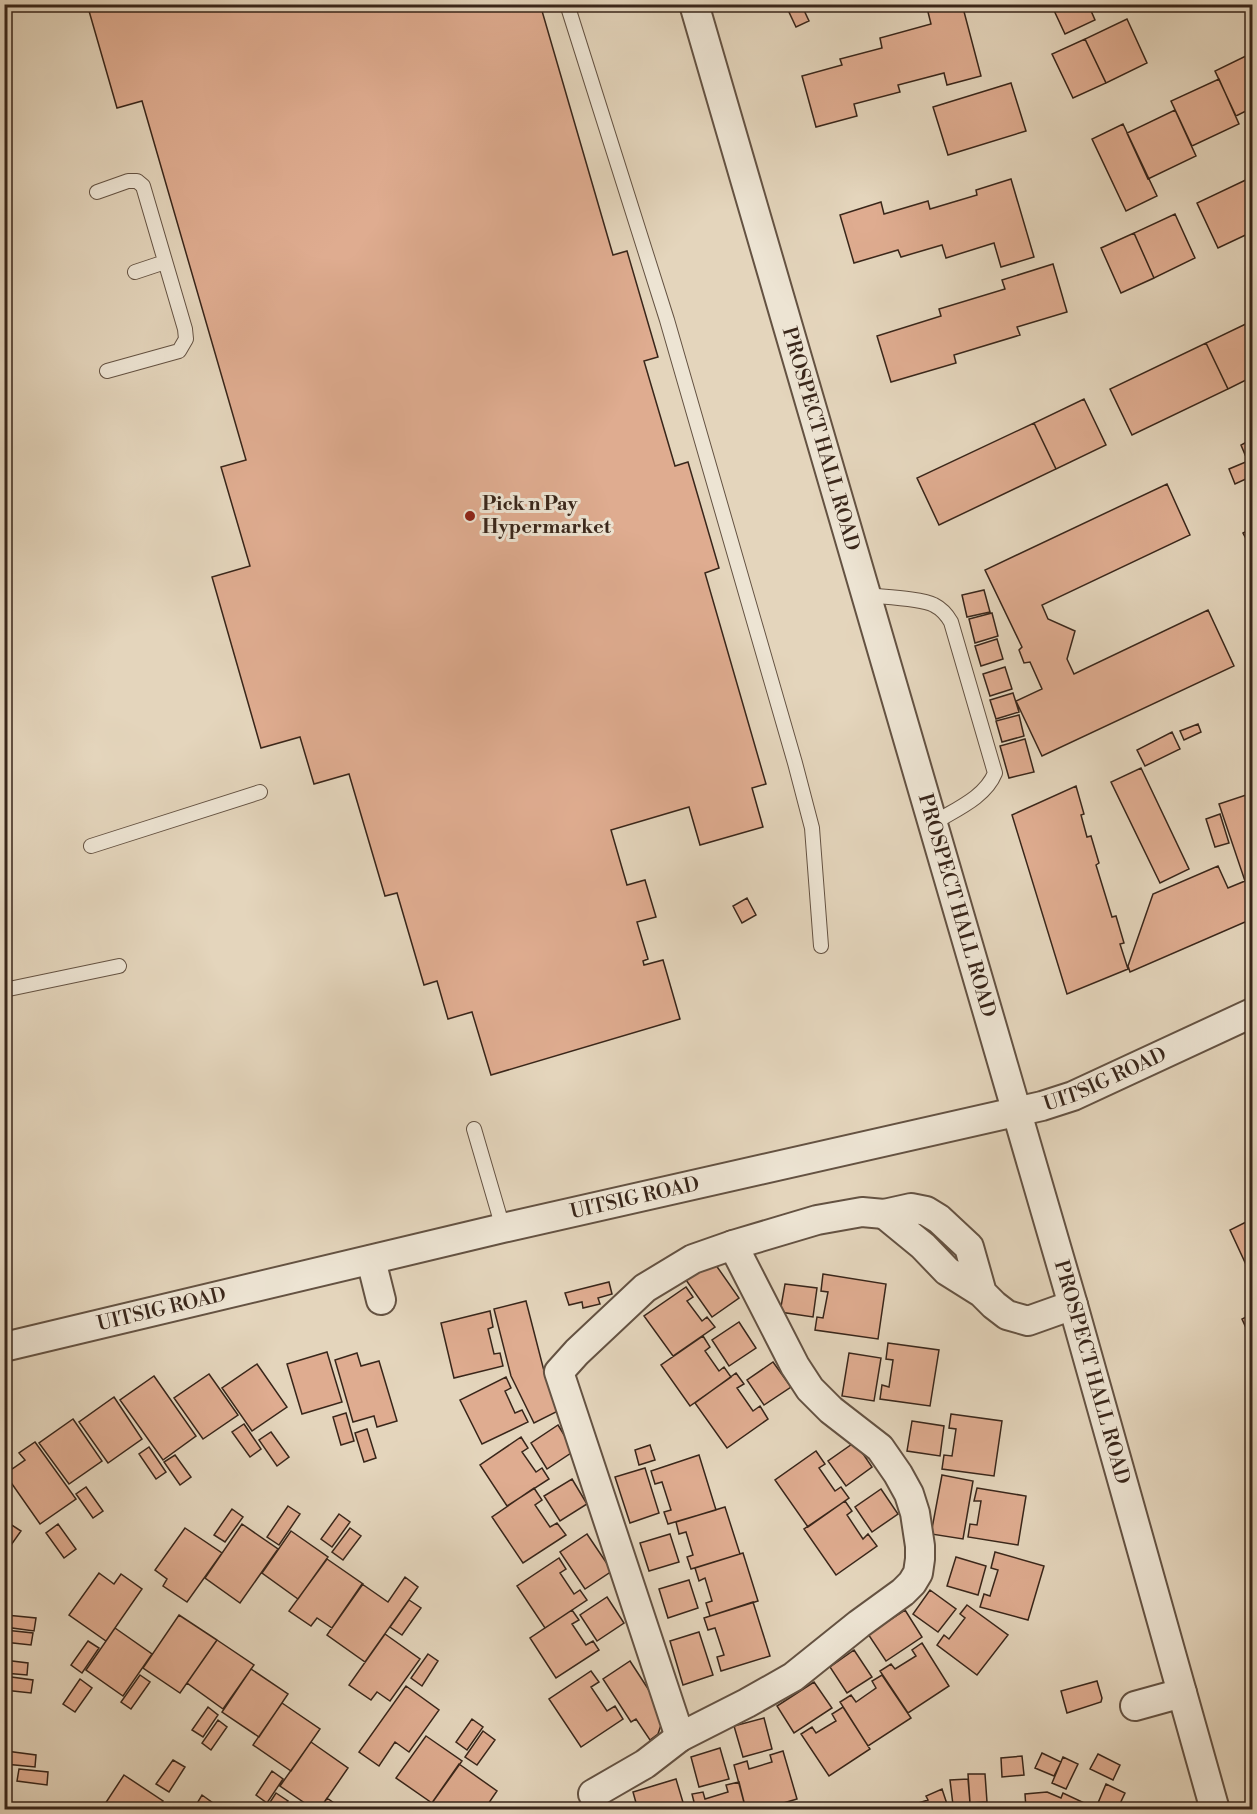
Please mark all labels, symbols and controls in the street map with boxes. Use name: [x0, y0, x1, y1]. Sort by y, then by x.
street label: PROSPECT HALL ROAD: [776, 324, 865, 554]
place label: Pick n Pay Hypermarket: [482, 492, 612, 540]
marker: Pick n Pay Hypermarket: [463, 509, 477, 523]
street label: PROSPECT HALL ROAD: [912, 791, 1001, 1020]
street label: UITSIG ROAD: [1040, 1042, 1171, 1117]
street label: UITSIG ROAD: [568, 1171, 702, 1225]
street label: PROSPECT HALL ROAD: [1048, 1257, 1135, 1487]
street label: UITSIG ROAD: [94, 1282, 229, 1337]

